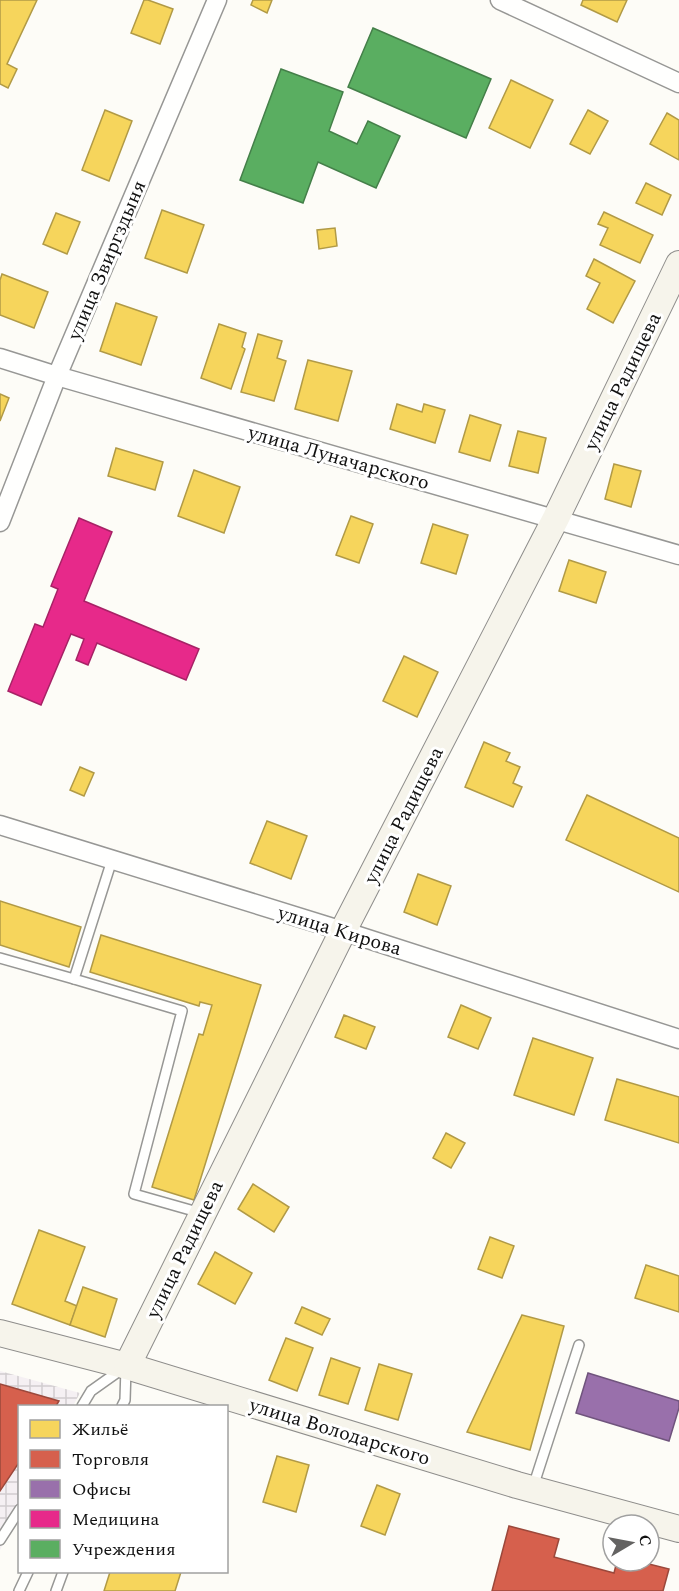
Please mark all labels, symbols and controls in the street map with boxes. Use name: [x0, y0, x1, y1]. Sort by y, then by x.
street label: улица Звиргздыня: [59, 176, 154, 346]
street label: улица Радищева: [576, 307, 669, 457]
street label: улица Луначарского: [243, 417, 433, 498]
street label: улица Радищева: [356, 741, 452, 890]
street label: улица Кирова: [273, 898, 405, 964]
street label: улица Радищева: [138, 1175, 231, 1325]
street label: улица Володарского: [245, 1390, 434, 1474]
legend: [18, 1405, 228, 1573]
text: Жильё: [72, 1416, 128, 1443]
text: Торговля: [72, 1446, 149, 1473]
text: Офисы: [72, 1476, 131, 1503]
text: Медицина: [72, 1506, 160, 1533]
north arrow: [601, 1513, 661, 1573]
text: С: [632, 1533, 658, 1548]
text: Учреждения: [72, 1536, 176, 1563]

